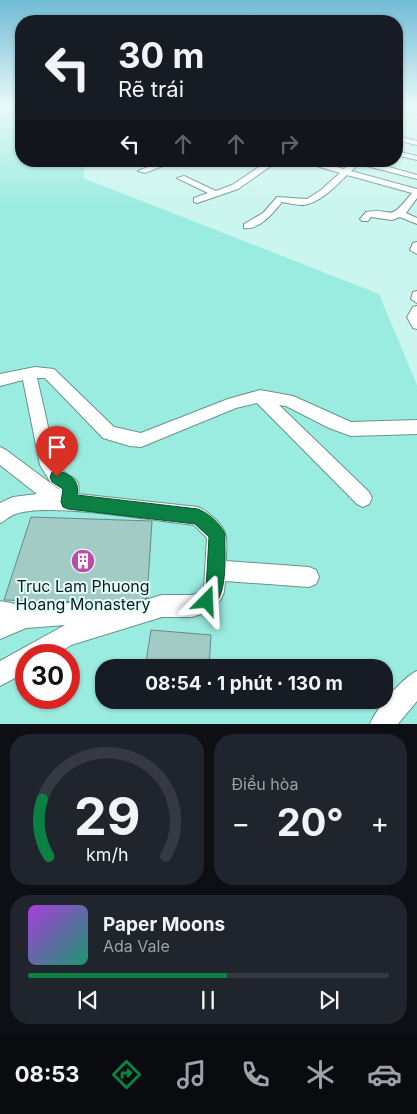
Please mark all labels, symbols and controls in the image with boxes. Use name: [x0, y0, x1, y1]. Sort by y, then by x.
text: 30 m: [118, 34, 204, 76]
icon: left: [35, 35, 100, 100]
text: Rẽ trái: [118, 76, 184, 102]
icon: left: [116, 130, 144, 158]
icon: ahead: [169, 130, 197, 158]
icon: ahead: [222, 130, 250, 158]
icon: right: [275, 130, 303, 158]
pin: [36, 426, 78, 477]
icon: arrive: [43, 433, 71, 461]
building icon: Truc Lam Phuong Hoang Monastery: [70, 548, 96, 574]
position arrow: [180, 574, 232, 626]
place label: Truc Lam Phuong Hoang Monastery: [16, 576, 151, 614]
speed limit sign: 30: [15, 644, 80, 709]
text: 08:54 · 1 phút · 130 m: [145, 672, 343, 695]
text: Điều hòa: [232, 774, 298, 794]
text: 29: [73, 785, 140, 848]
text: 20°: [277, 799, 344, 845]
text: −: [232, 806, 250, 840]
text: +: [370, 806, 389, 840]
text: km/h: [86, 844, 128, 865]
text: Paper Moons: [103, 913, 225, 936]
text: Ada Vale: [103, 936, 170, 956]
icon: previous: [74, 986, 102, 1014]
icon: pause: [194, 986, 222, 1014]
icon: next: [315, 986, 343, 1014]
icon: directions: [109, 1057, 144, 1092]
icon: music: [174, 1057, 209, 1092]
icon: phone: [238, 1057, 273, 1092]
icon: climate: [303, 1057, 338, 1092]
icon: car: [367, 1057, 402, 1092]
text: 08:53: [15, 1061, 80, 1087]

